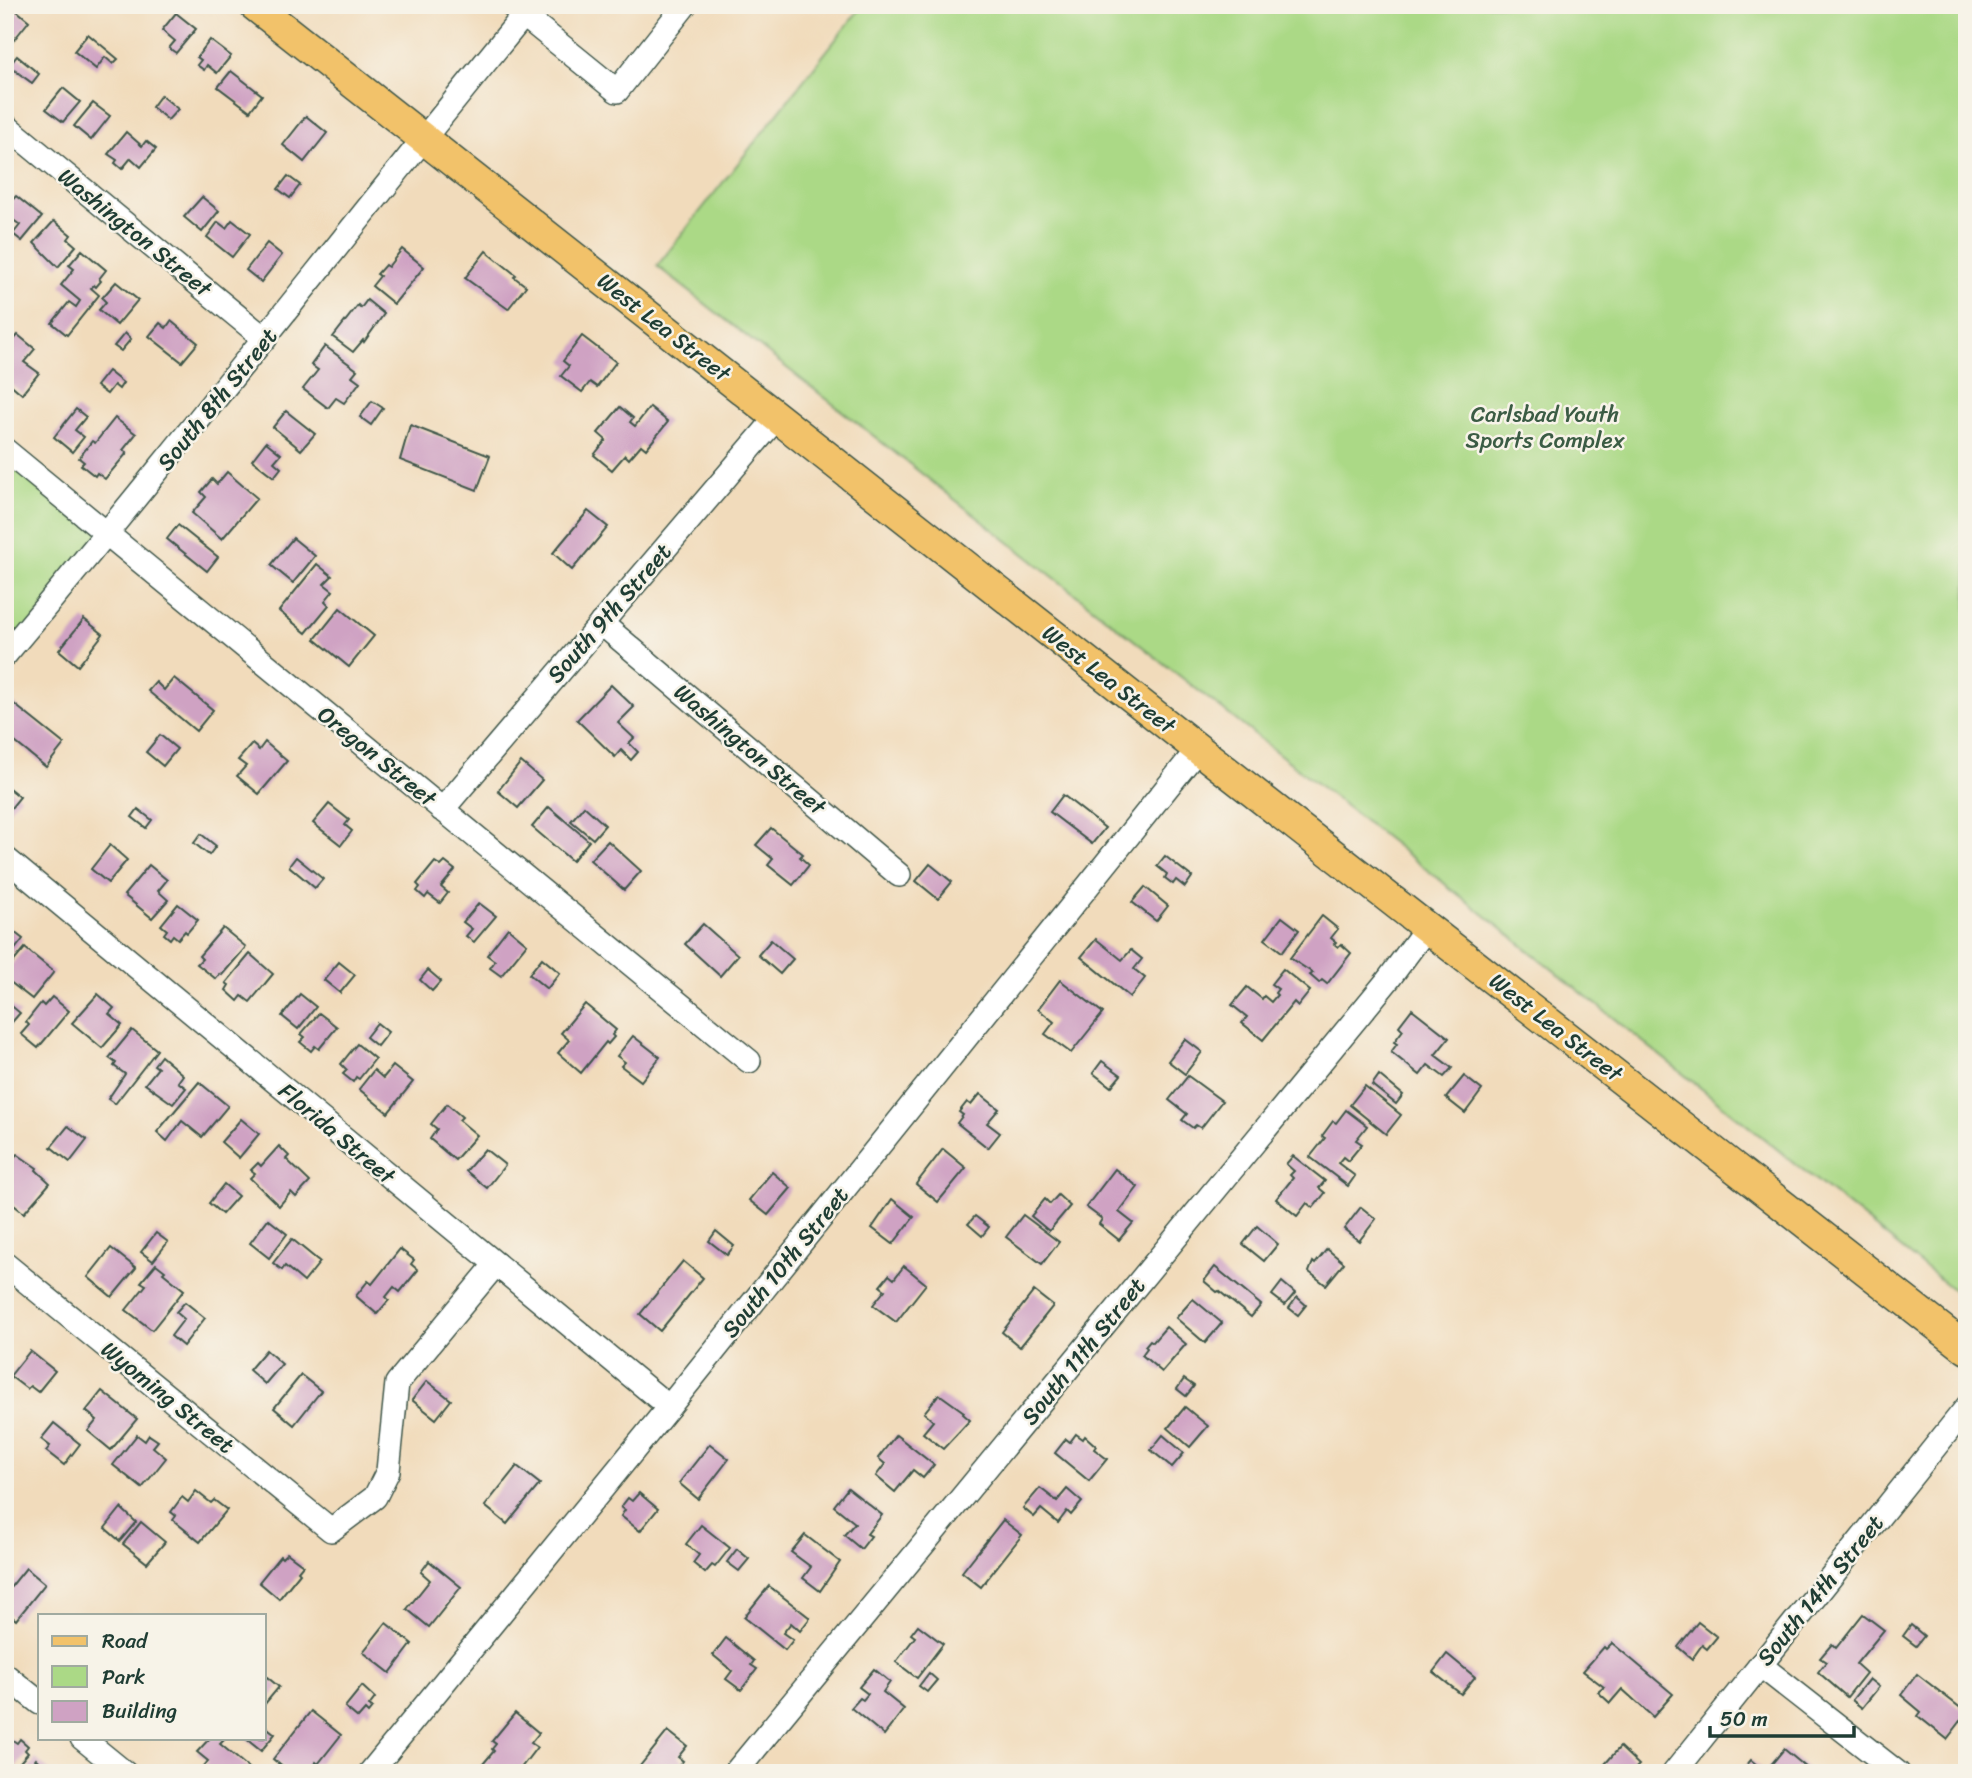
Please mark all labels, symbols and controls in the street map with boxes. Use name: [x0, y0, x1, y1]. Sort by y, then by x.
street label: Washington Street: [48, 157, 222, 309]
street label: West Lea Street: [588, 262, 741, 394]
street label: South 8th Street: [146, 318, 288, 480]
park label: Carlsbad Youth Sports Complex: [1466, 394, 1625, 461]
street label: South 9th Street: [536, 534, 682, 693]
street label: West Lea Street: [1033, 614, 1186, 746]
street label: Washington Street: [664, 673, 837, 827]
street label: Oregon Street: [308, 695, 447, 819]
street label: West Lea Street: [1480, 962, 1633, 1094]
street label: Florida Street: [269, 1072, 406, 1196]
street label: South 10th Street: [711, 1177, 860, 1347]
street label: South 11th Street: [1010, 1268, 1156, 1435]
street label: Wyoming Street: [91, 1330, 244, 1465]
street label: South 14th Street: [1746, 1505, 1895, 1675]
legend: [38, 1614, 266, 1740]
text: Road: [102, 1622, 149, 1660]
text: Park: [102, 1658, 145, 1696]
text: Building: [102, 1692, 178, 1730]
scale bar: [1710, 1694, 1853, 1738]
text: 50 m: [1720, 1700, 1768, 1738]

